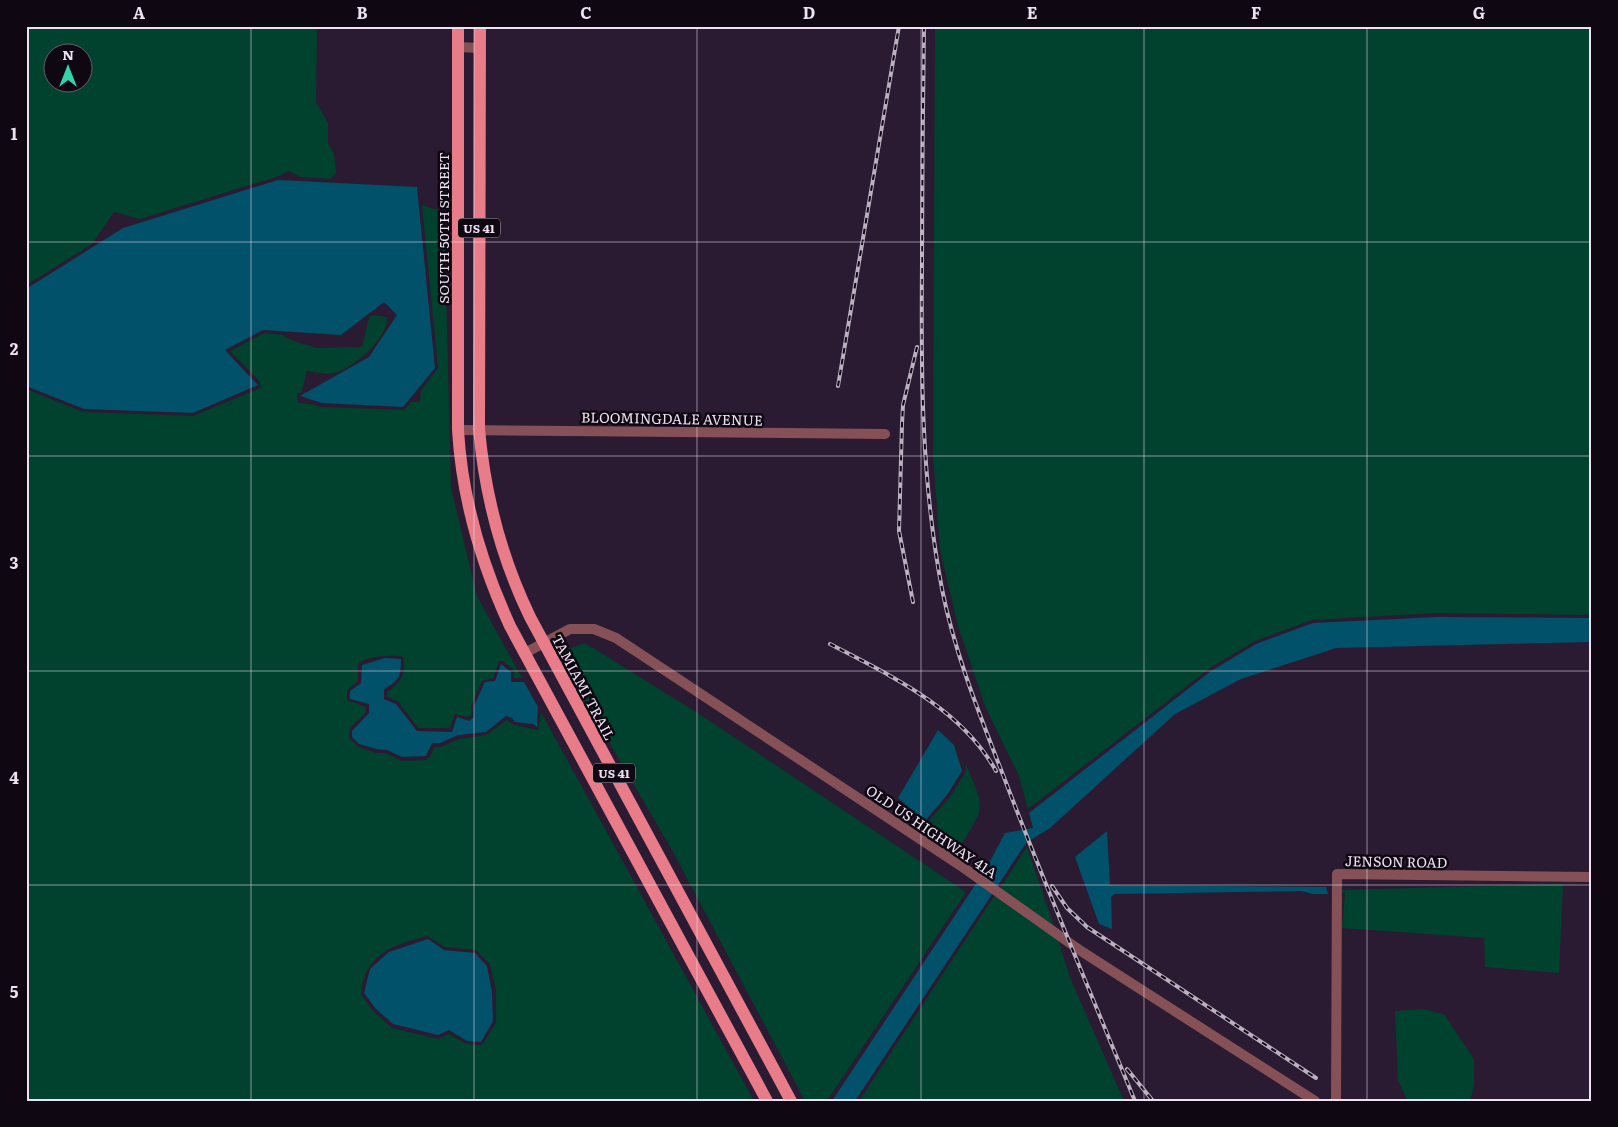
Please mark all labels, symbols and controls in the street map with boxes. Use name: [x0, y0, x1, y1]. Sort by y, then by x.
text: A: [133, 0, 145, 24]
text: B: [356, 0, 368, 24]
text: C: [580, 0, 592, 24]
text: D: [803, 0, 815, 24]
text: E: [1027, 0, 1038, 24]
text: F: [1251, 0, 1261, 24]
text: G: [1473, 0, 1485, 24]
north arrow: [42, 42, 92, 92]
text: N: [62, 44, 74, 64]
text: 1: [11, 121, 18, 145]
street label: SOUTH 50TH STREET: [433, 152, 453, 304]
road number: US 41: [458, 218, 500, 238]
text: 2: [10, 336, 19, 360]
street label: BLOOMINGDALE AVENUE: [581, 406, 763, 430]
text: 3: [10, 550, 19, 574]
street label: TAMIAMI TRAIL: [548, 631, 620, 744]
road number: US 41: [593, 764, 635, 782]
text: 4: [9, 765, 19, 789]
street label: OLD US HIGHWAY 41A: [862, 780, 1002, 883]
street label: JENSON ROAD: [1345, 850, 1448, 872]
text: 5: [10, 979, 19, 1003]

